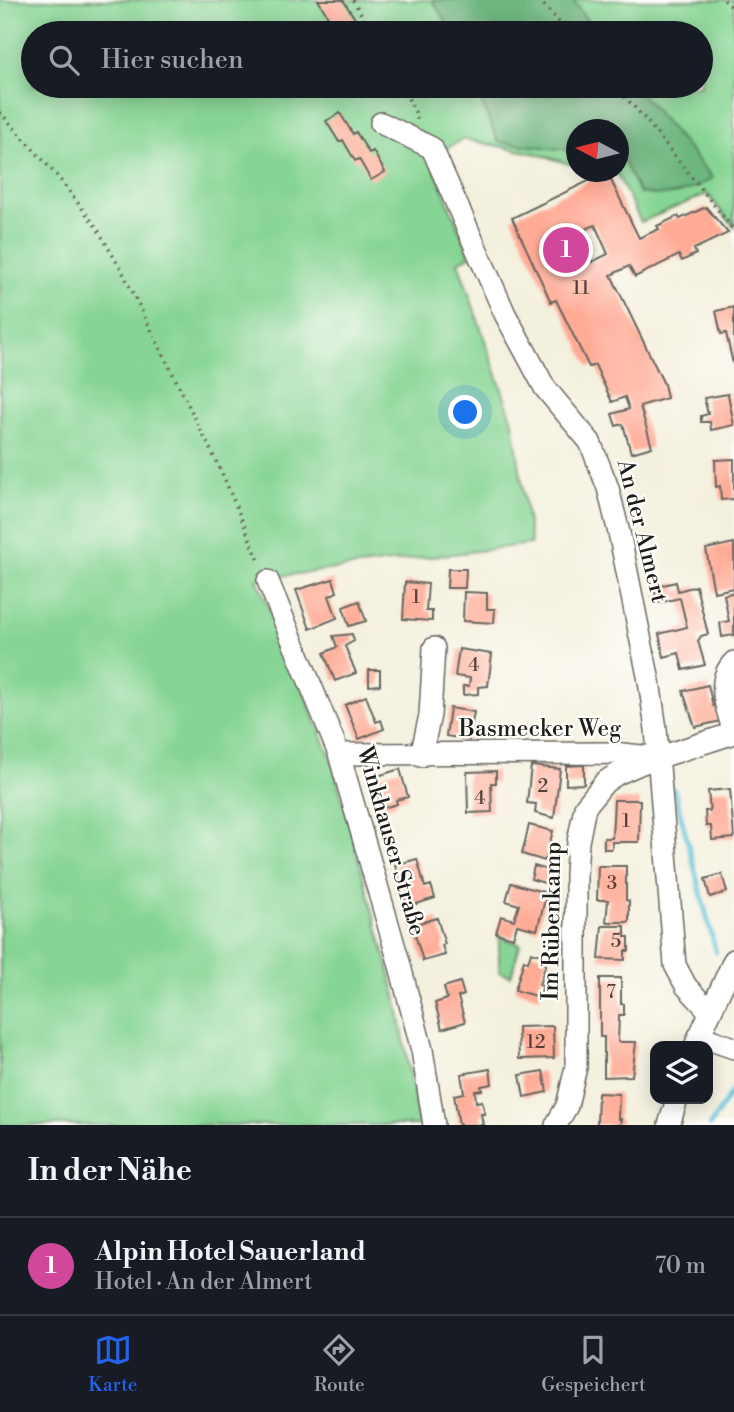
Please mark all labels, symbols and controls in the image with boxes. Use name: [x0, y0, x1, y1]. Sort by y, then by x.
search box: [21, 21, 713, 98]
icon: search: [45, 41, 83, 79]
text: Hier suchen: [101, 44, 243, 76]
north arrow: [566, 119, 629, 182]
pin: 1: [543, 224, 589, 276]
house number: 11: [573, 276, 590, 300]
your location: [448, 395, 482, 429]
street label: An der Almert: [610, 455, 673, 606]
house number: 1: [412, 585, 420, 609]
house number: 4: [468, 653, 480, 677]
street label: Basmecker Weg: [458, 715, 621, 743]
street label: Winkhauser Straße: [350, 742, 431, 939]
house number: 2: [538, 774, 548, 798]
house number: 4: [474, 786, 486, 810]
house number: 1: [622, 809, 630, 833]
street label: Im Rübenkamp: [537, 841, 567, 1001]
house number: 3: [607, 871, 617, 895]
house number: 5: [611, 929, 621, 953]
house number: 7: [606, 980, 616, 1004]
house number: 12: [526, 1030, 546, 1054]
map controls: [650, 1041, 713, 1104]
button: layers: [650, 1041, 713, 1104]
text: In der Nähe: [28, 1152, 192, 1190]
text: Alpin Hotel Sauerland: [95, 1236, 366, 1268]
text: 1: [45, 1252, 57, 1280]
text: 70 m: [655, 1252, 706, 1280]
text: Hotel · An der Almert: [95, 1268, 313, 1296]
tab: Karte: [88, 1331, 137, 1397]
tab: Route: [314, 1331, 365, 1397]
tab: Gespeichert: [541, 1331, 646, 1397]

